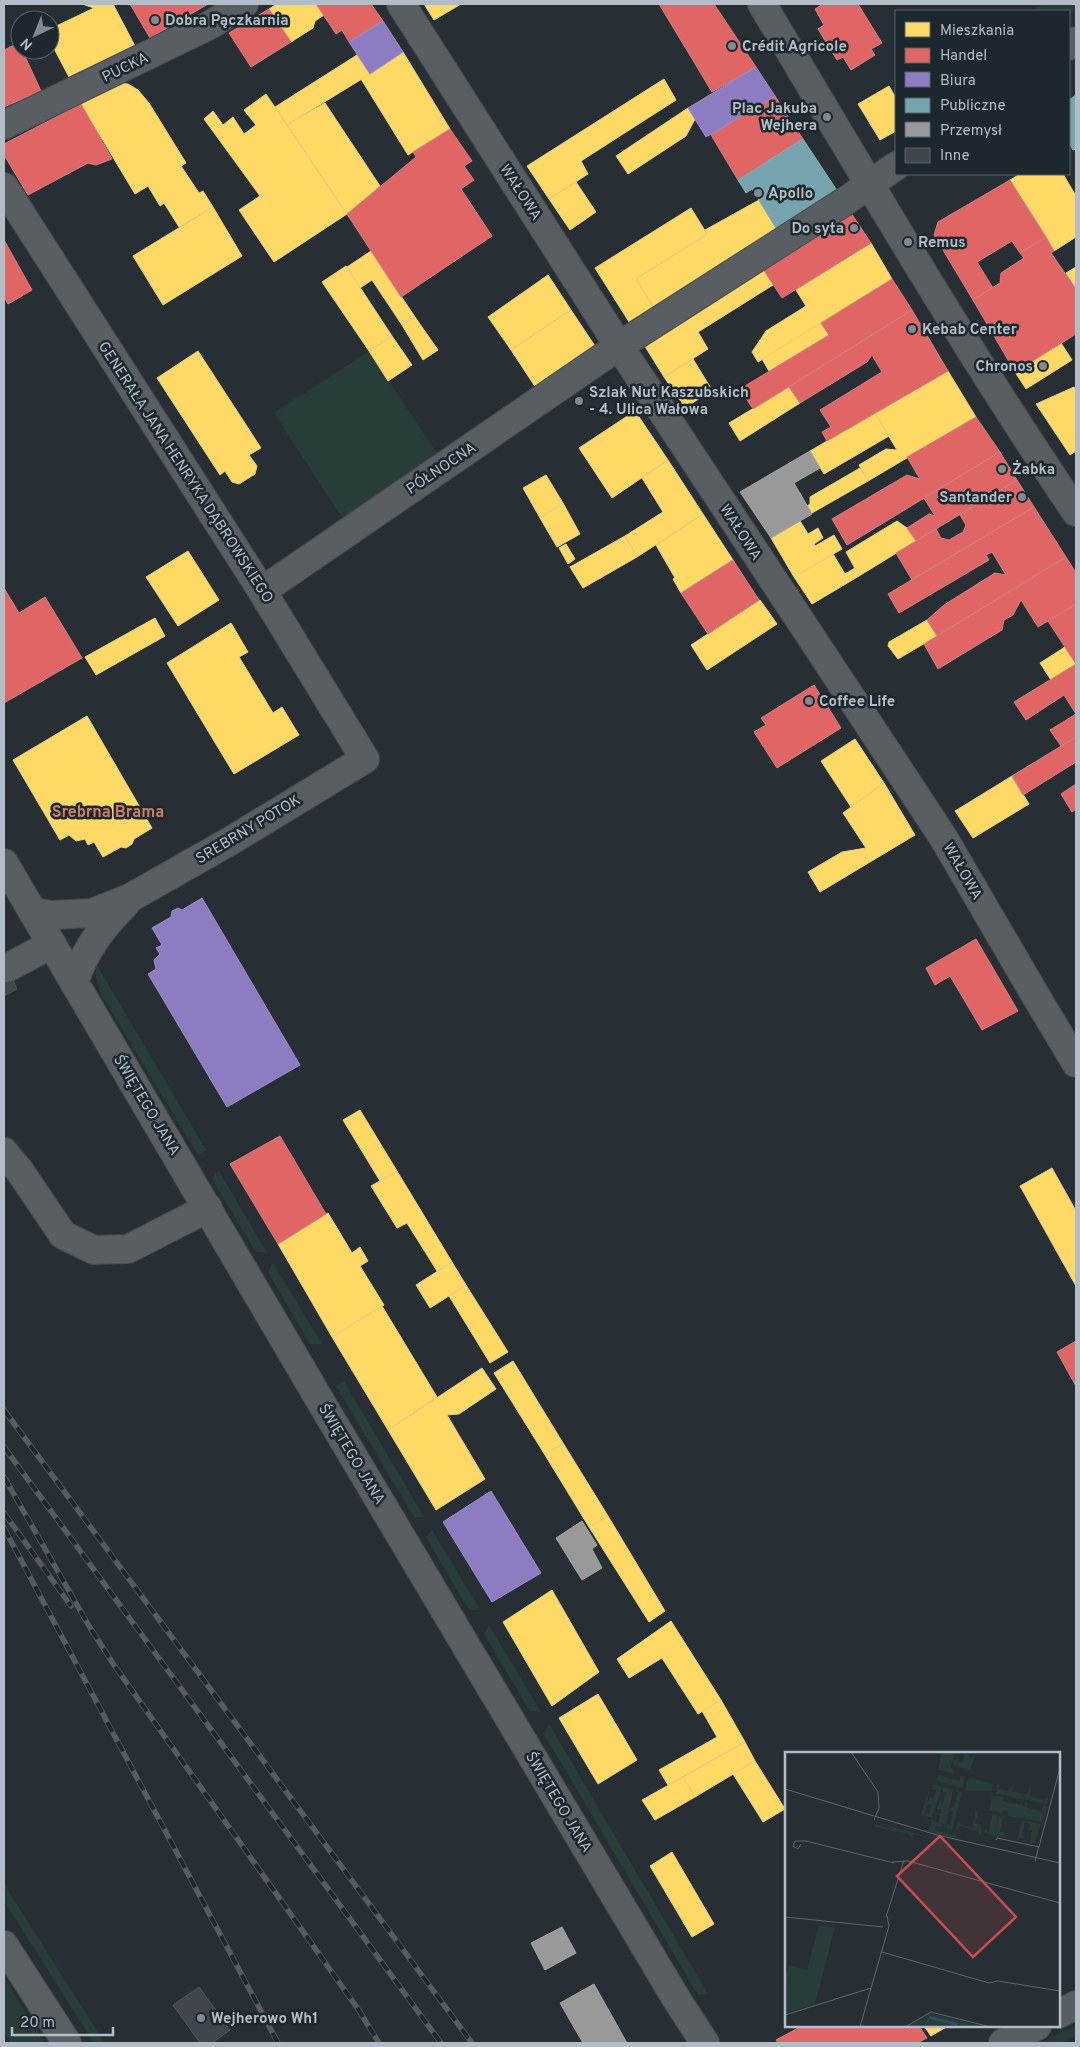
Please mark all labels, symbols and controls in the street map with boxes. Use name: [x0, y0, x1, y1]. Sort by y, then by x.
north arrow: [10, 10, 60, 60]
legend: [895, 10, 1070, 175]
place label: Dobra Pączkarnia: [165, 12, 289, 31]
marker: Dobra Pączkarnia: [149, 14, 161, 26]
text: Mieszkania: [940, 22, 1014, 41]
text: N: [18, 34, 37, 53]
place label: Crédit Agricole: [742, 38, 847, 57]
marker: Crédit Agricole: [726, 40, 738, 52]
text: Handel: [940, 47, 987, 66]
street label: PUCKA: [99, 49, 152, 88]
text: Biura: [940, 72, 976, 91]
text: Publiczne: [940, 97, 1006, 116]
place label: Plac Jakuba Wejhera: [732, 100, 817, 136]
marker: Plac Jakuba Wejhera: [821, 111, 833, 123]
text: Przemysł: [940, 122, 1002, 141]
text: Inne: [940, 147, 970, 166]
street label: WAŁOWA: [495, 161, 545, 224]
place label: Apollo: [768, 185, 813, 204]
marker: Apollo: [752, 187, 764, 199]
place label: Do syta: [791, 220, 844, 239]
marker: Do syta: [848, 222, 860, 234]
place label: Remus: [918, 234, 966, 253]
marker: Remus: [902, 236, 914, 248]
place label: Kebab Center: [922, 321, 1018, 340]
marker: Kebab Center: [906, 323, 918, 335]
street label: GENERAŁA JANA HENRYKA DĄBROWSKIEGO: [93, 339, 277, 607]
place label: Chronos: [976, 358, 1033, 377]
marker: Chronos: [1037, 360, 1049, 372]
place label: Szlak Nut Kaszubskich - 4. Ulica Wałowa: [589, 384, 749, 420]
marker: Szlak Nut Kaszubskich - 4. Ulica Wałowa: [573, 395, 585, 407]
street label: PÓŁNOCNA: [402, 437, 480, 500]
place label: Żabka: [1012, 460, 1055, 480]
marker: Żabka: [996, 463, 1008, 475]
place label: Santander: [939, 489, 1013, 508]
marker: Santander: [1016, 491, 1028, 503]
street label: WAŁOWA: [715, 501, 765, 564]
place label: Coffee Life: [819, 693, 895, 712]
marker: Coffee Life: [803, 695, 815, 707]
street label: SREBRNY POTOK: [193, 791, 305, 869]
district label: Srebrna Brama: [52, 803, 164, 823]
street label: WAŁOWA: [938, 840, 986, 904]
street label: ŚWIĘTEGO JANA: [108, 1051, 185, 1160]
street label: ŚWIĘTEGO JANA: [313, 1400, 390, 1509]
street label: ŚWIĘTEGO JANA: [520, 1748, 597, 1857]
inset map: [785, 1752, 1060, 2027]
scale bar: [12, 2004, 114, 2036]
place label: Wejherowo Wh1: [211, 2010, 318, 2029]
marker: Wejherowo Wh1: [195, 2012, 207, 2024]
text: 20 m: [20, 2014, 55, 2033]

